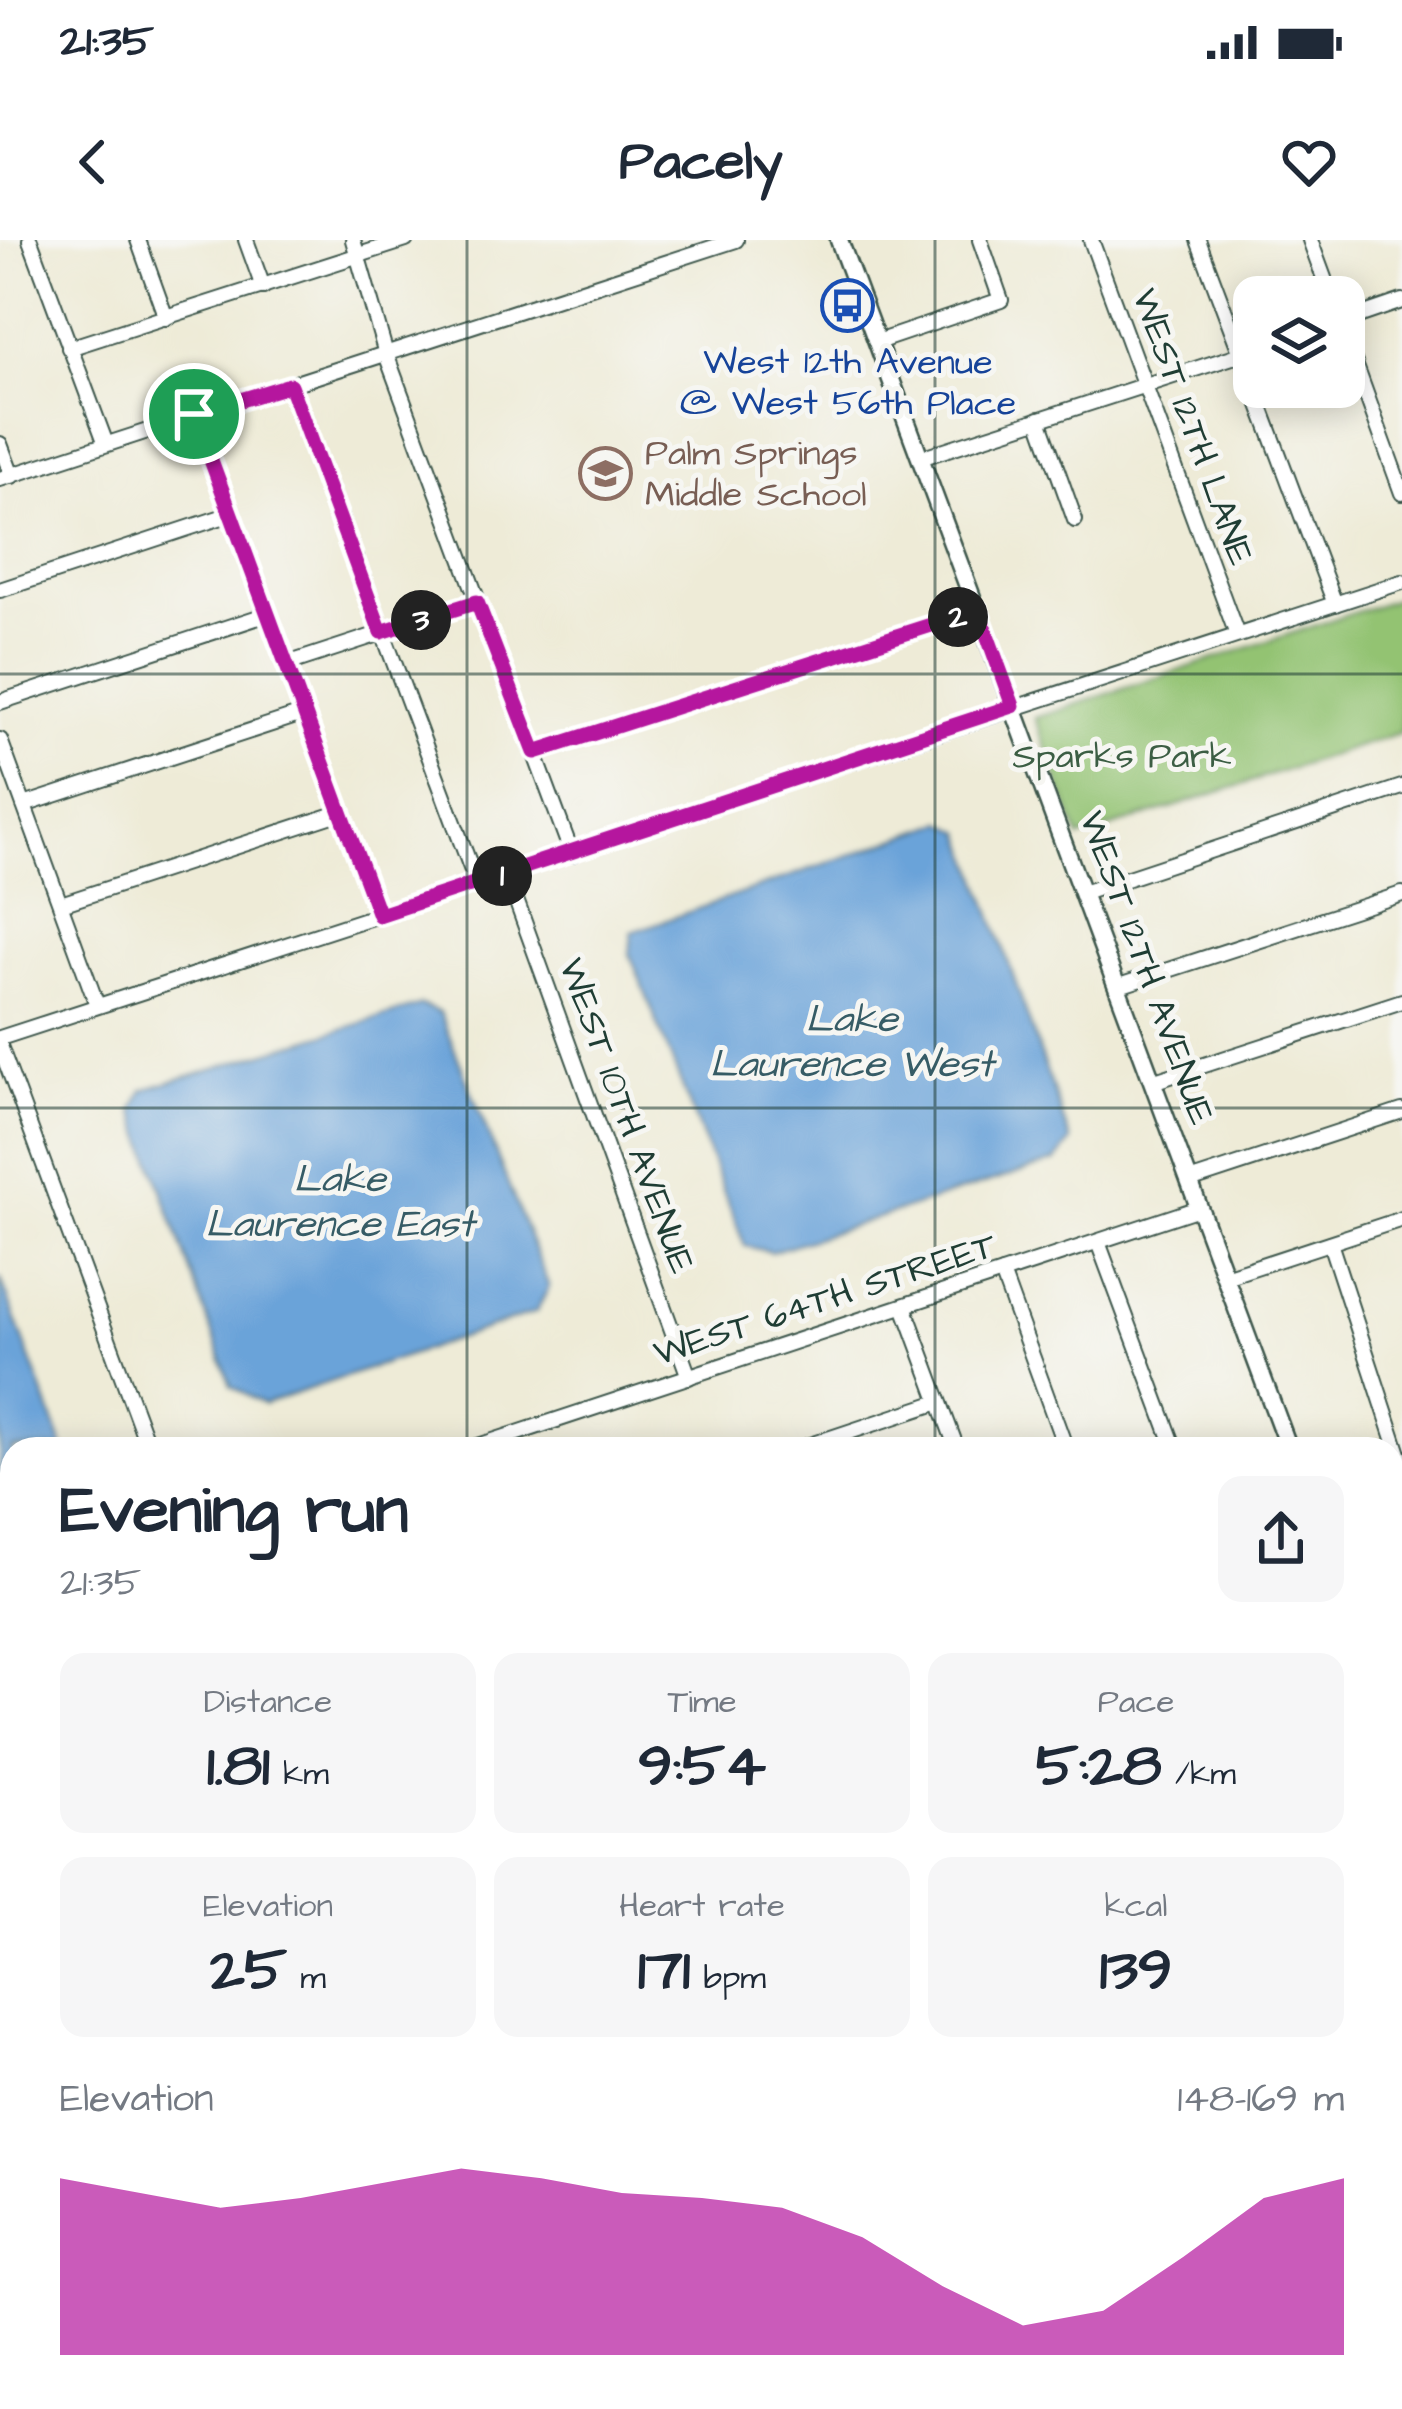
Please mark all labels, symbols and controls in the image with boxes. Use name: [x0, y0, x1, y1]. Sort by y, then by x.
text: 21:35: [60, 11, 154, 73]
text: Pacely: [619, 125, 783, 200]
icon: back: [60, 129, 126, 195]
icon: heart: [1276, 129, 1342, 195]
map controls: [1233, 276, 1365, 408]
button: layers: [1233, 276, 1365, 408]
bus stop icon: West 12th Avenue @ West 56th Place: [820, 278, 876, 334]
street label: WEST 12TH LANE: [1118, 282, 1266, 572]
place label: West 12th Avenue @ West 56th Place: [680, 337, 1016, 429]
pin: [143, 363, 245, 465]
icon: arrive: [161, 381, 227, 447]
place label: Palm Springs Middle School: [645, 428, 867, 520]
school or university icon: Palm Springs Middle School: [578, 446, 634, 502]
pin: 2: [928, 587, 988, 647]
pin: 3: [391, 590, 451, 650]
text: 2: [949, 594, 967, 640]
text: 3: [413, 597, 429, 643]
park label: Sparks Park: [1012, 731, 1232, 782]
street label: WEST 12TH AVENUE: [1066, 804, 1226, 1132]
pin: 1: [472, 846, 532, 906]
text: 1: [500, 853, 504, 899]
street label: WEST 10TH AVENUE: [545, 951, 707, 1281]
water label: Lake Laurence West: [710, 993, 998, 1092]
water label: Lake Laurence East: [206, 1153, 478, 1252]
street label: WEST 64TH STREET: [647, 1220, 1003, 1379]
text: Evening run: [60, 1466, 408, 1558]
button: share: [1218, 1476, 1344, 1602]
text: 21:35: [60, 1557, 141, 1611]
text: Distance: [204, 1679, 332, 1725]
text: Time: [667, 1679, 737, 1725]
text: Pace: [1098, 1679, 1174, 1725]
text: 1.81: [207, 1725, 270, 1808]
text: 9:54: [638, 1725, 766, 1808]
text: 5:28: [1036, 1725, 1162, 1808]
text: km: [270, 1751, 329, 1797]
text: /km: [1162, 1751, 1236, 1797]
text: Elevation: [203, 1883, 333, 1929]
text: Heart rate: [619, 1883, 785, 1929]
text: kcal: [1104, 1883, 1168, 1929]
text: 25: [210, 1929, 287, 2012]
text: 171: [638, 1929, 690, 2012]
text: 139: [1100, 1929, 1172, 2012]
text: m: [287, 1955, 326, 2001]
text: bpm: [690, 1955, 766, 2001]
text: Elevation: [60, 2073, 214, 2127]
text: 148–169 m: [1177, 2073, 1344, 2127]

